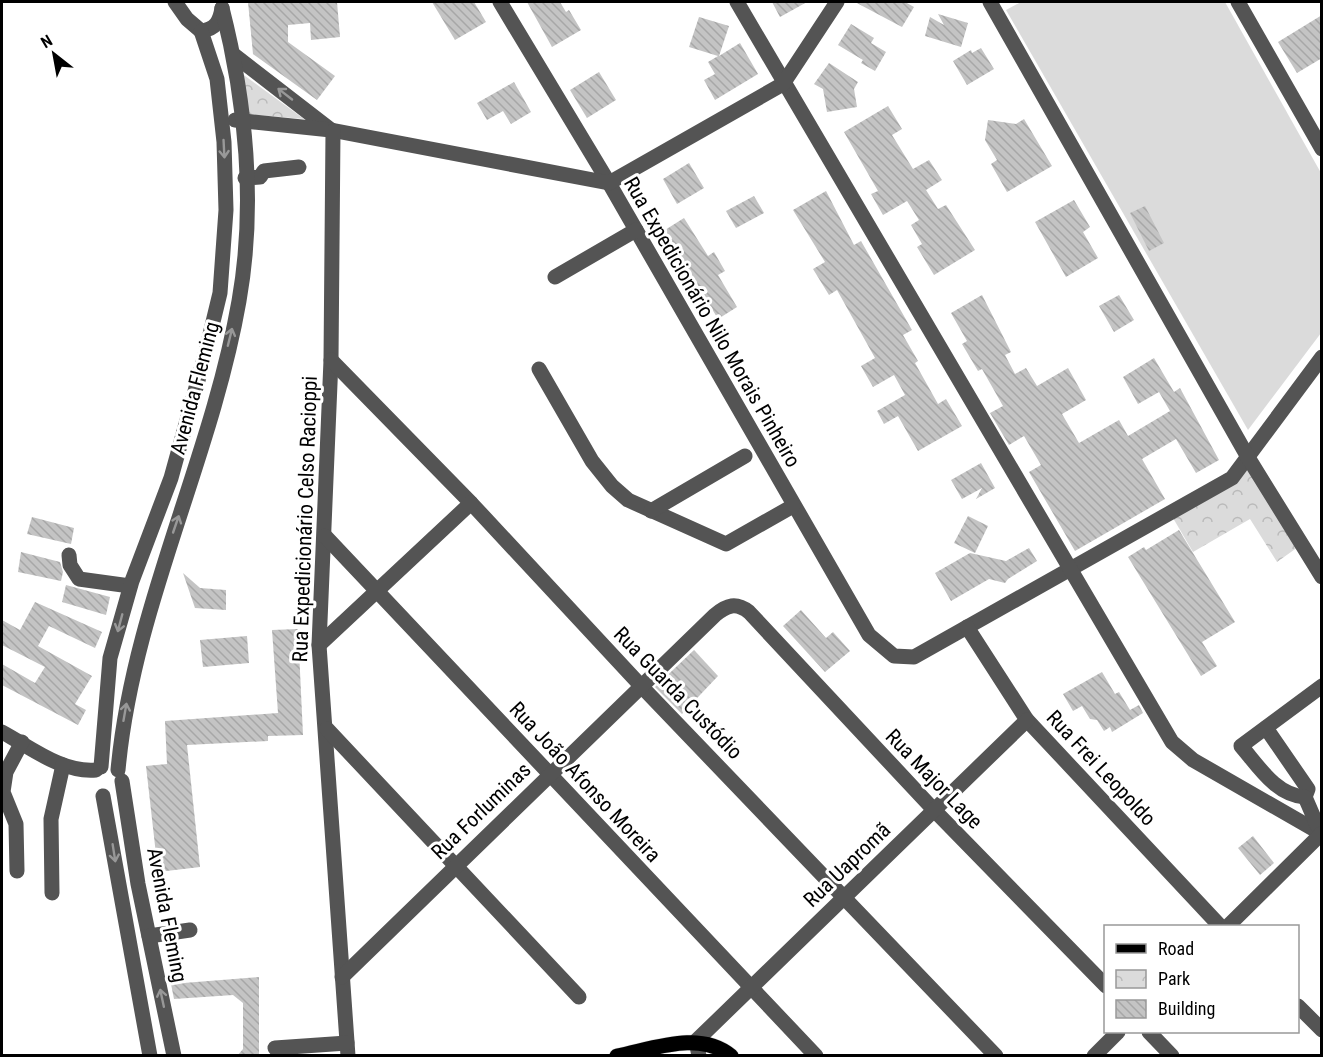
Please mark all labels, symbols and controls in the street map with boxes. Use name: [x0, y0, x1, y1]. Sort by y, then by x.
north arrow: [24, 24, 84, 84]
text: N: [37, 31, 56, 52]
one-way arrow: [277, 88, 293, 101]
one-way arrow: [218, 139, 229, 159]
street label: Rua Expedicionário Nilo Morais Pinheiro: [619, 173, 805, 471]
street label: Avenida Fleming: [166, 319, 224, 457]
one-way arrow: [225, 328, 237, 347]
street label: Rua Expedicionário Celso Racioppi: [288, 375, 322, 663]
one-way arrow: [172, 515, 183, 534]
one-way arrow: [114, 613, 125, 632]
street label: Rua Guarda Custódio: [609, 622, 747, 764]
street label: Rua João Afonso Moreira: [505, 697, 665, 867]
one-way arrow: [120, 703, 131, 722]
street label: Rua Frei Leopoldo: [1042, 705, 1160, 831]
street label: Rua Major Lage: [881, 724, 987, 834]
street label: Rua Forluminas: [426, 758, 536, 864]
street label: Rua Uapromã: [799, 818, 895, 912]
one-way arrow: [109, 843, 120, 862]
street label: Avenida Fleming: [142, 846, 192, 984]
legend: [1104, 925, 1299, 1033]
text: Road: [1158, 938, 1194, 959]
text: Park: [1158, 968, 1190, 989]
one-way arrow: [156, 989, 167, 1009]
text: Building: [1158, 998, 1215, 1019]

